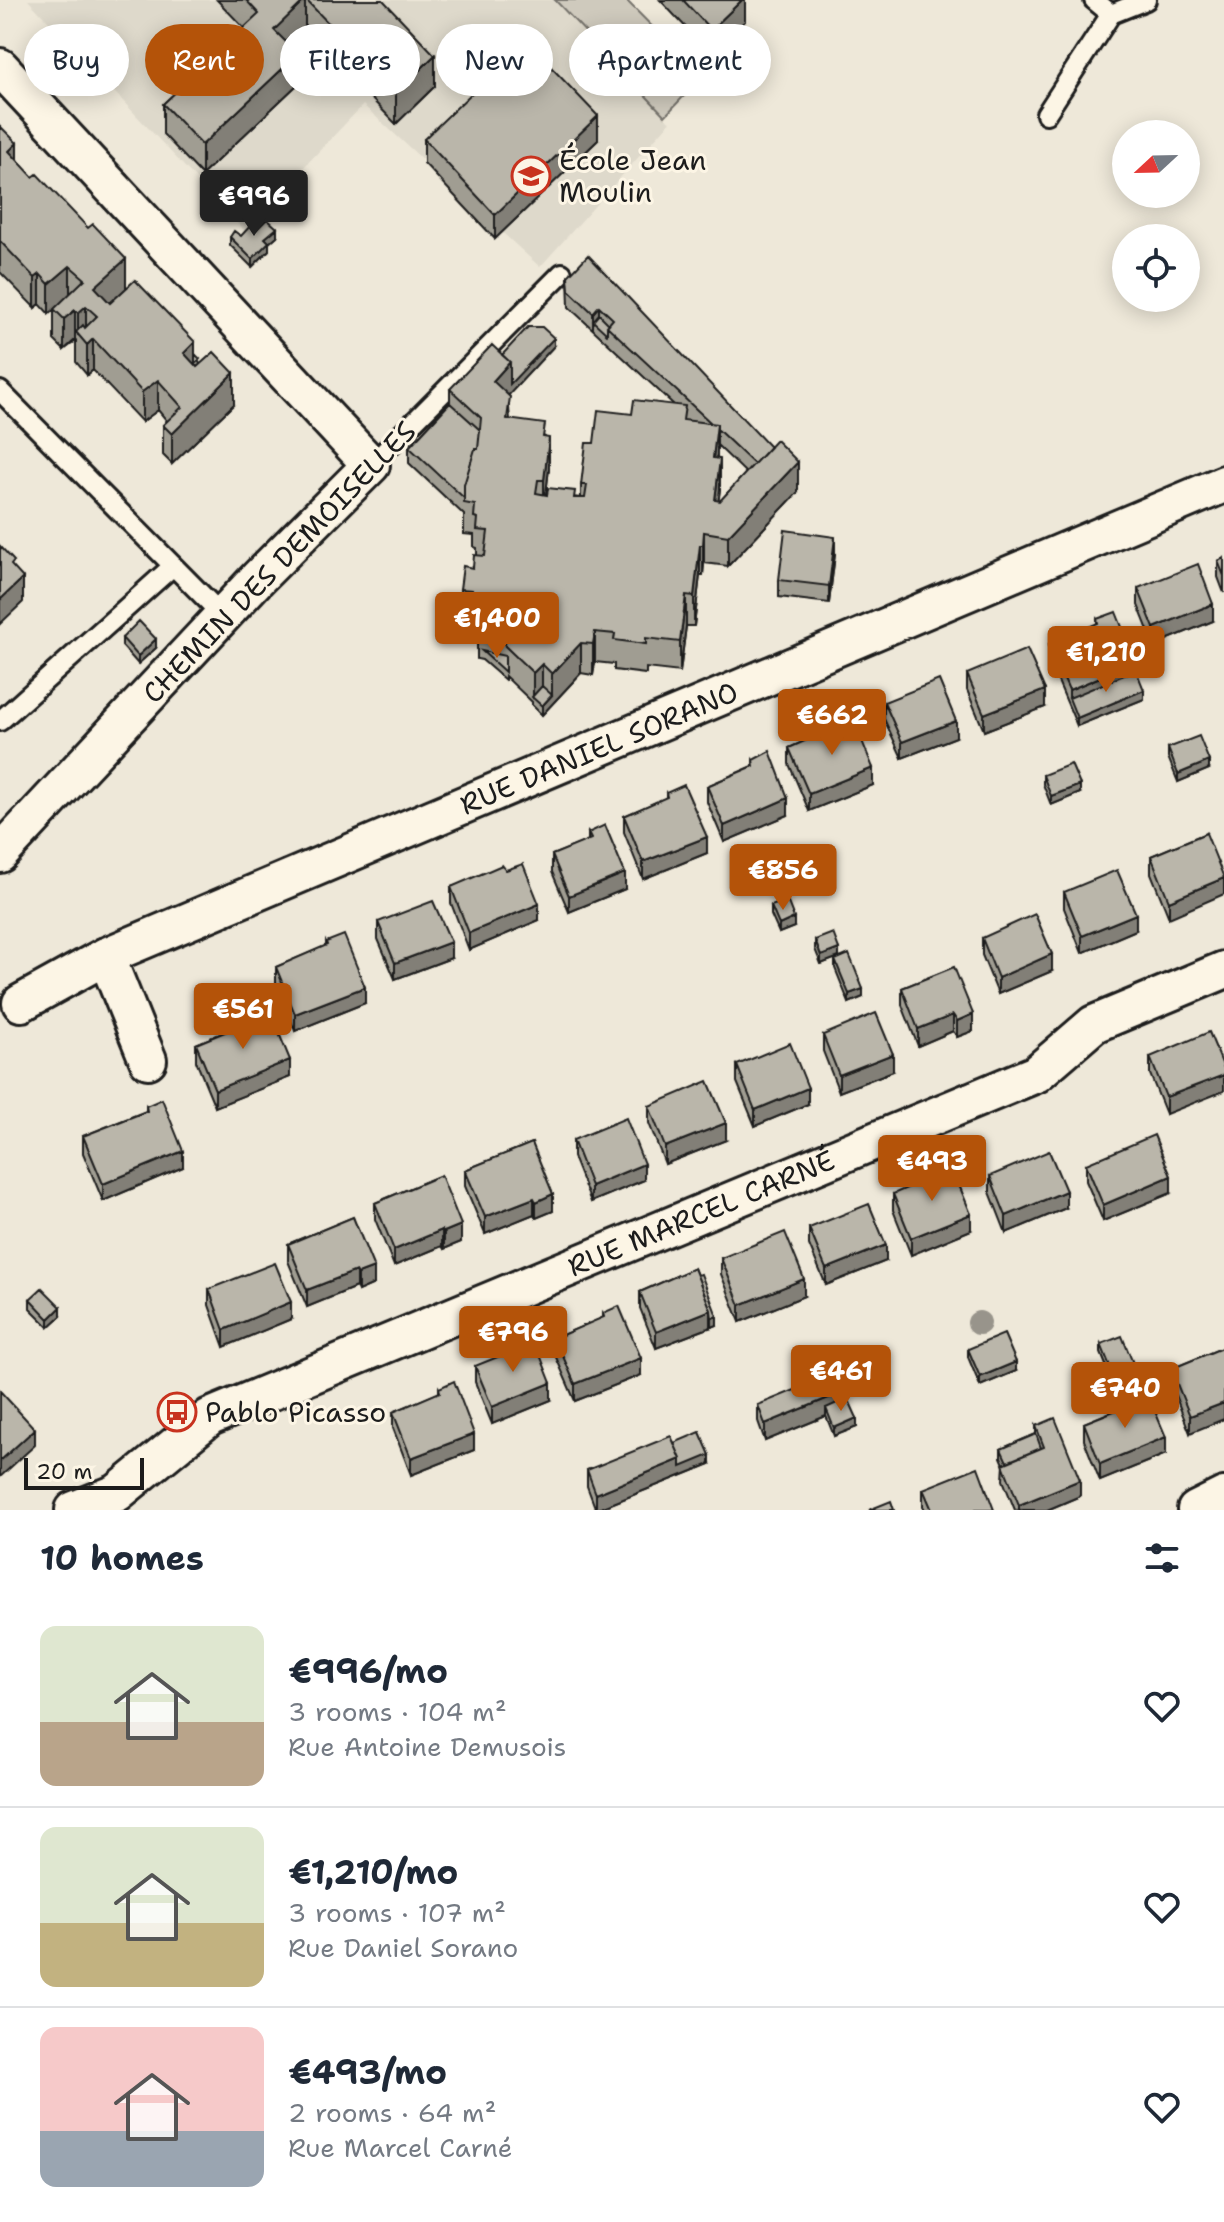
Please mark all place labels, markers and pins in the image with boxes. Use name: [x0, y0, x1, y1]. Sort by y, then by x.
place label: École Jean Moulin: [559, 141, 707, 211]
school or university icon: École Jean Moulin: [510, 155, 552, 197]
pin: €996: [207, 170, 301, 238]
pin: €1,400: [432, 592, 562, 660]
pin: €1,210: [1041, 626, 1171, 694]
pin: €662: [785, 689, 879, 757]
pin: €856: [736, 844, 830, 912]
pin: €561: [196, 983, 290, 1051]
pin: €493: [885, 1135, 979, 1203]
pin: €796: [466, 1306, 560, 1374]
pin: €461: [794, 1345, 888, 1413]
pin: €740: [1078, 1362, 1172, 1430]
bus stop icon: Pablo Picasso: [156, 1391, 198, 1433]
place label: Pablo Picasso: [205, 1393, 386, 1431]

